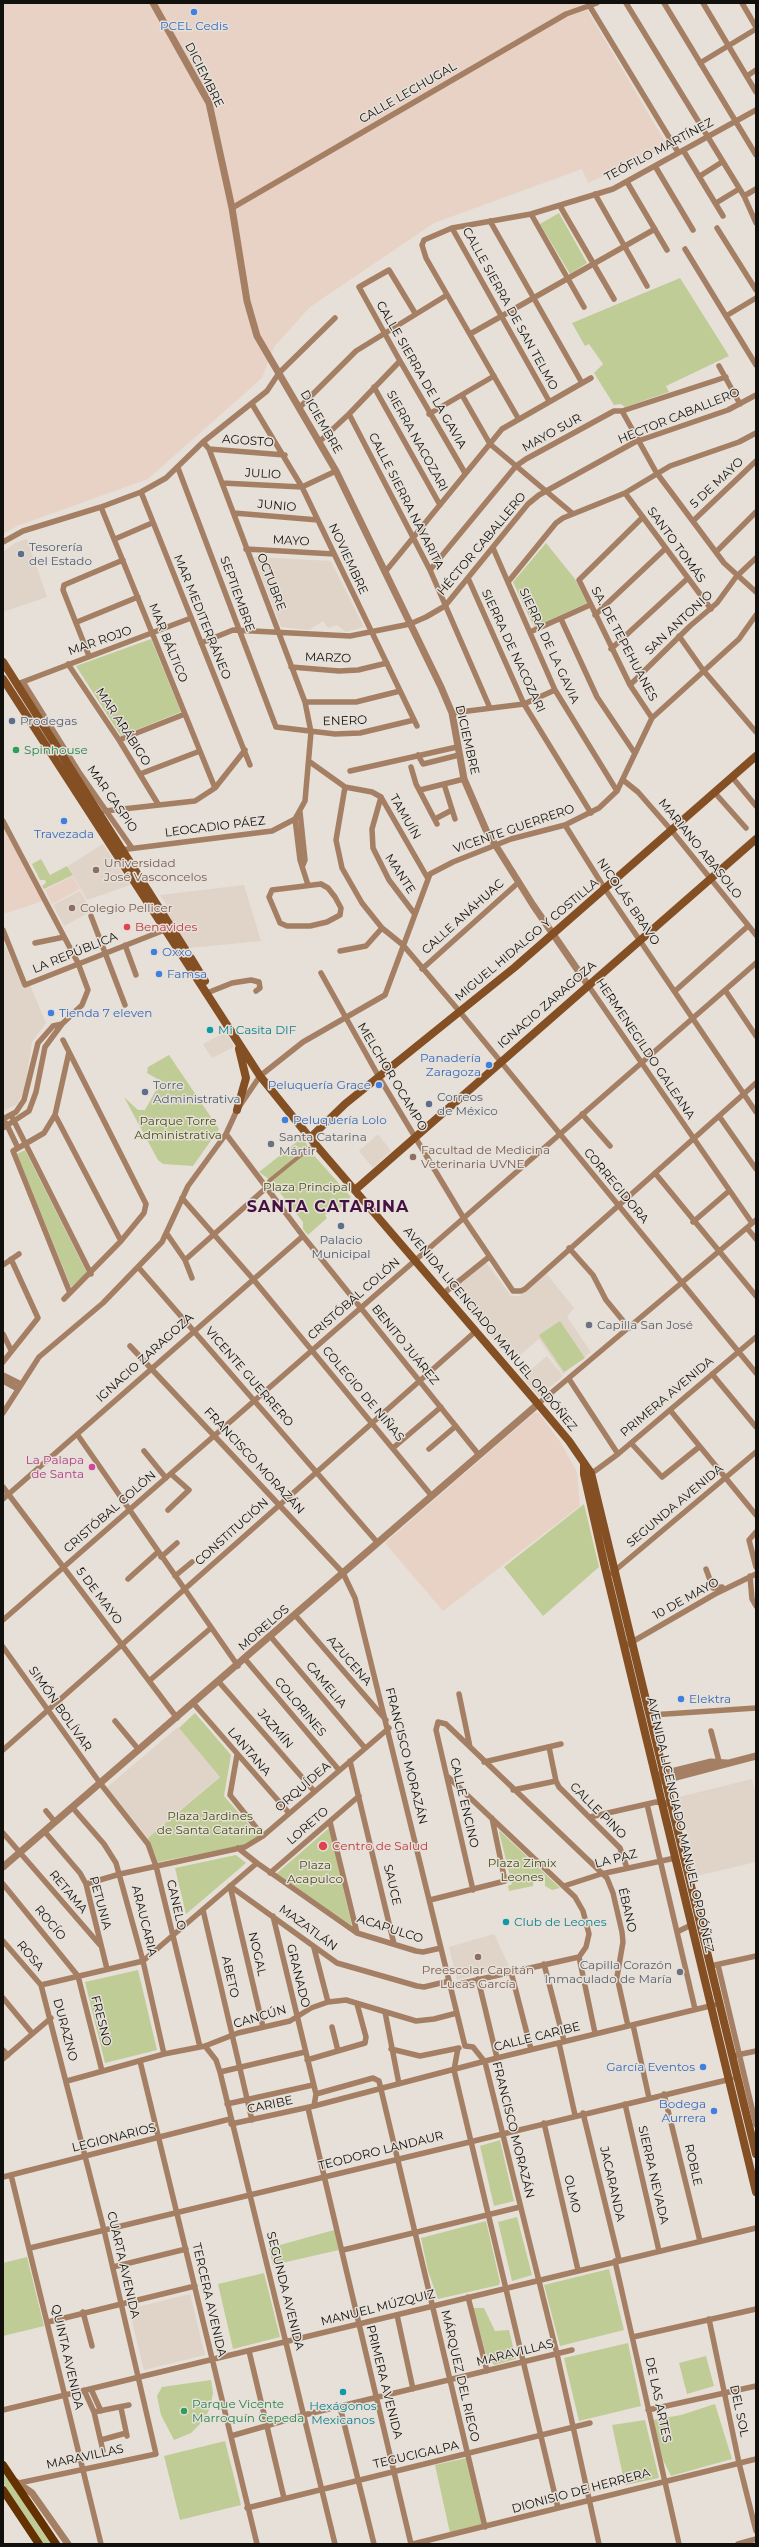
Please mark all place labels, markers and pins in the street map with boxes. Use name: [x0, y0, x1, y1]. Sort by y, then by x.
marker: PCEL Cedis: [189, 7, 199, 17]
place label: PCEL Cedis: [160, 19, 228, 33]
place label: Tesorería del Estado: [29, 540, 92, 568]
marker: Tesorería del Estado: [16, 549, 26, 559]
place label: Prodegas: [20, 714, 77, 728]
marker: Prodegas: [7, 716, 17, 726]
place label: Spinhouse: [24, 743, 88, 757]
marker: Spinhouse: [11, 745, 21, 755]
marker: Travezada: [59, 816, 69, 826]
place label: Travezada: [34, 827, 94, 841]
place label: Universidad José Vasconcelos: [104, 856, 207, 884]
marker: Universidad José Vasconcelos: [91, 865, 101, 875]
place label: Colegio Pellicer: [80, 901, 172, 915]
marker: Colegio Pellicer: [67, 903, 77, 913]
place label: Benavides: [135, 920, 197, 934]
marker: Benavides: [122, 922, 132, 932]
place label: Oxxo: [162, 945, 192, 959]
marker: Oxxo: [149, 947, 159, 957]
place label: Famsa: [167, 967, 207, 981]
marker: Famsa: [154, 969, 164, 979]
place label: Tienda 7 eleven: [59, 1006, 152, 1020]
marker: Tienda 7 eleven: [46, 1008, 56, 1018]
place label: Mi Casita DIF: [218, 1023, 296, 1037]
marker: Mi Casita DIF: [205, 1025, 215, 1035]
place label: Panadería Zaragoza: [420, 1051, 481, 1079]
marker: Panadería Zaragoza: [484, 1060, 494, 1070]
place label: Torre Administrativa: [153, 1078, 241, 1106]
place label: Peluquería Grace: [268, 1078, 371, 1092]
marker: Peluquería Grace: [374, 1080, 384, 1090]
marker: Torre Administrativa: [140, 1087, 150, 1097]
place label: Correos de México: [437, 1090, 498, 1118]
marker: Correos de México: [424, 1099, 434, 1109]
place label: Peluquería Lolo: [293, 1113, 387, 1127]
marker: Peluquería Lolo: [280, 1115, 290, 1125]
place label: Santa Catarina Mártir: [279, 1130, 367, 1158]
marker: Santa Catarina Mártir: [266, 1139, 276, 1149]
place label: Facultad de Medicina Veterinaria UVNE: [421, 1143, 550, 1171]
marker: Facultad de Medicina Veterinaria UVNE: [408, 1152, 418, 1162]
marker: Palacio Municipal: [336, 1221, 346, 1231]
place label: Palacio Municipal: [311, 1233, 371, 1261]
place label: Capilla San José: [597, 1318, 693, 1332]
marker: Capilla San José: [584, 1320, 594, 1330]
place label: La Palapa de Santa: [26, 1453, 84, 1481]
marker: La Palapa de Santa: [87, 1462, 97, 1472]
place label: Elektra: [689, 1692, 731, 1706]
marker: Elektra: [676, 1694, 686, 1704]
place label: Centro de Salud: [332, 1839, 428, 1853]
marker: Centro de Salud: [317, 1840, 329, 1852]
place label: Club de Leones: [514, 1915, 607, 1929]
marker: Club de Leones: [501, 1917, 511, 1927]
marker: Preescolar Capitán Lucas García: [473, 1952, 483, 1962]
place label: Capilla Corazón Inmaculado de María: [544, 1958, 672, 1986]
place label: Preescolar Capitán Lucas García: [422, 1963, 534, 1991]
marker: Capilla Corazón Inmaculado de María: [675, 1967, 685, 1977]
place label: García Eventos: [606, 2060, 695, 2074]
marker: García Eventos: [698, 2062, 708, 2072]
place label: Bodega Aurrera: [659, 2097, 706, 2125]
marker: Bodega Aurrera: [709, 2106, 719, 2116]
marker: Hexágonos Mexicanos: [338, 2387, 348, 2397]
place label: Parque Vicente Marroquín Cepeda: [192, 2397, 304, 2425]
place label: Hexágonos Mexicanos: [309, 2399, 377, 2427]
marker: Parque Vicente Marroquín Cepeda: [179, 2406, 189, 2416]

